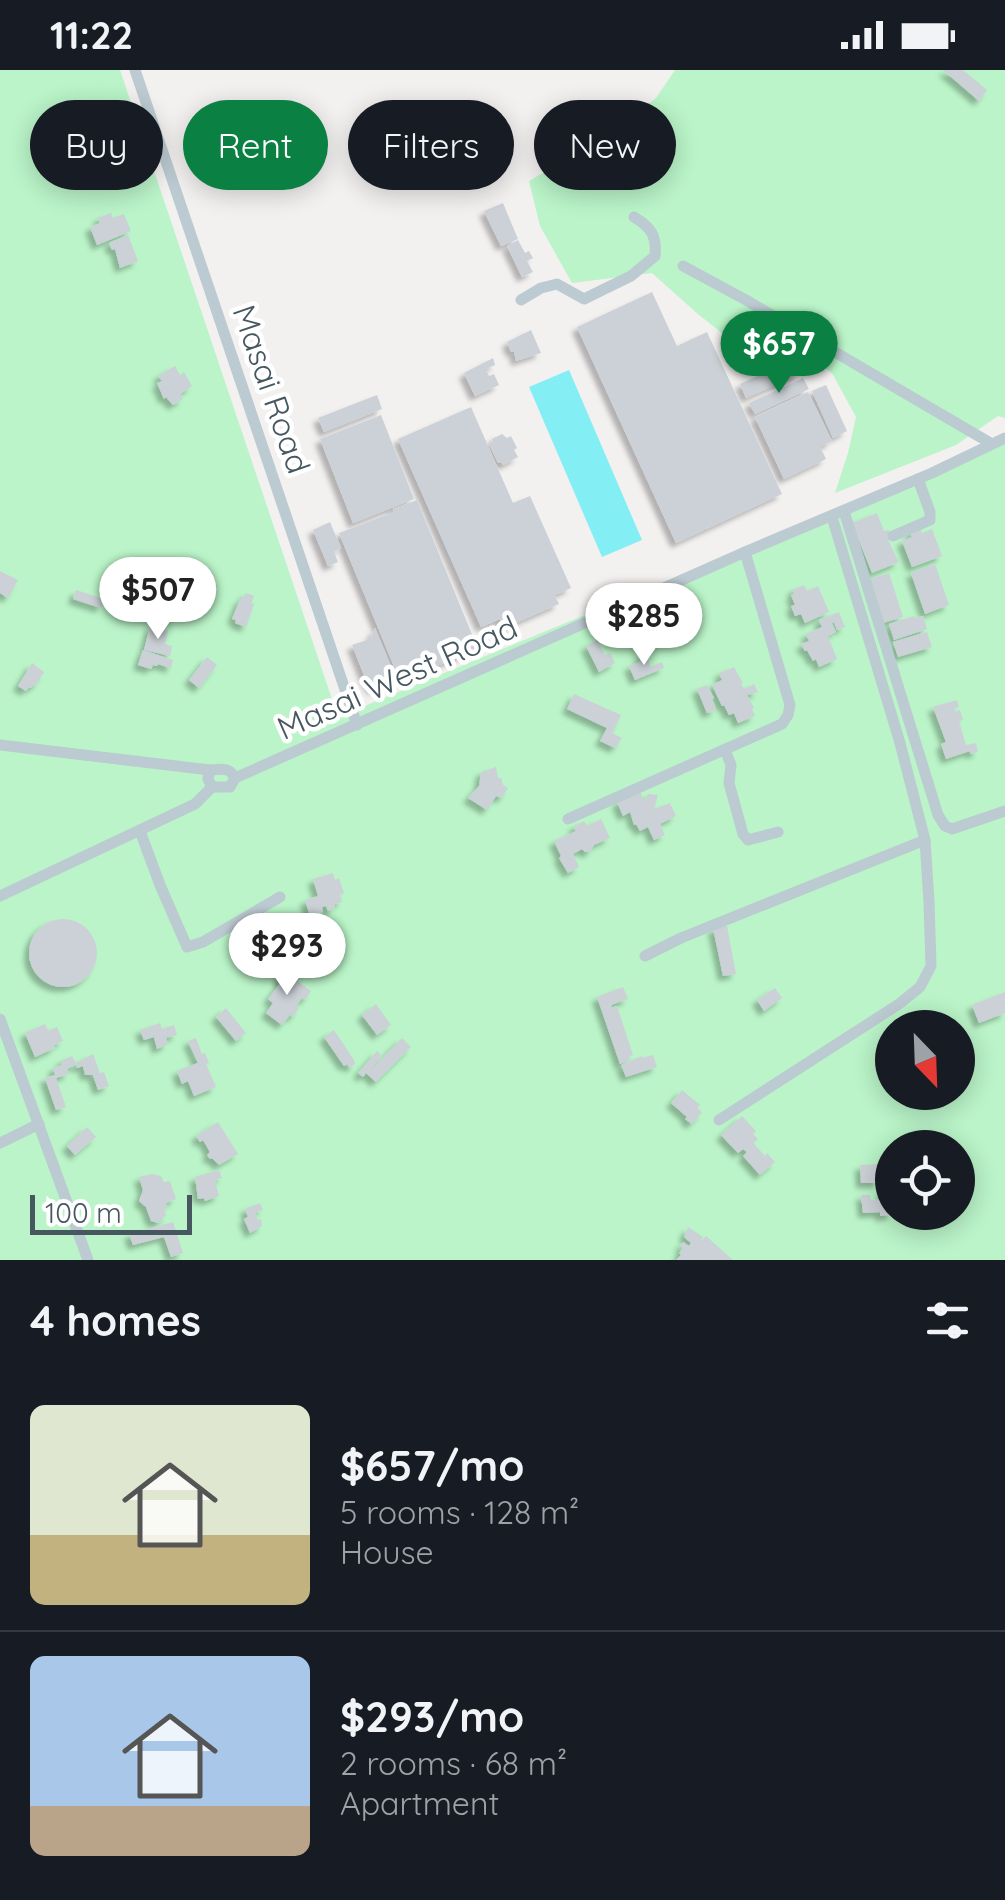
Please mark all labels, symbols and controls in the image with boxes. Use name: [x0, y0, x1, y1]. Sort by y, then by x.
text: 11:22: [50, 11, 133, 59]
chip: Buy: [30, 100, 163, 190]
chip: Rent: [183, 100, 328, 190]
chip: Filters: [348, 100, 514, 190]
chip: New: [534, 100, 676, 190]
street label: Masai Road: [225, 300, 319, 478]
pin: $657: [720, 311, 838, 396]
text: $657: [743, 323, 815, 363]
pin: $507: [99, 557, 217, 642]
text: $507: [121, 569, 195, 609]
pin: $285: [585, 583, 703, 668]
text: $285: [607, 595, 681, 635]
street label: Masai West Road: [271, 606, 523, 748]
pin: $293: [228, 913, 346, 998]
text: $293: [251, 925, 323, 965]
north arrow: [875, 1010, 975, 1110]
map controls: [875, 1010, 975, 1230]
button: locate: [875, 1130, 975, 1230]
scale bar: [30, 1190, 192, 1234]
text: 100 m: [45, 1195, 122, 1230]
icon: filters: [920, 1293, 975, 1348]
text: 4 homes: [30, 1294, 201, 1347]
text: $657/mo: [340, 1439, 524, 1492]
icon: home: [110, 1445, 230, 1565]
text: 5 rooms · 128 m²: [340, 1492, 579, 1532]
text: House: [340, 1532, 434, 1572]
text: $293/mo: [340, 1690, 524, 1743]
icon: home: [110, 1696, 230, 1816]
text: 2 rooms · 68 m²: [340, 1743, 567, 1783]
text: Apartment: [340, 1783, 499, 1823]

